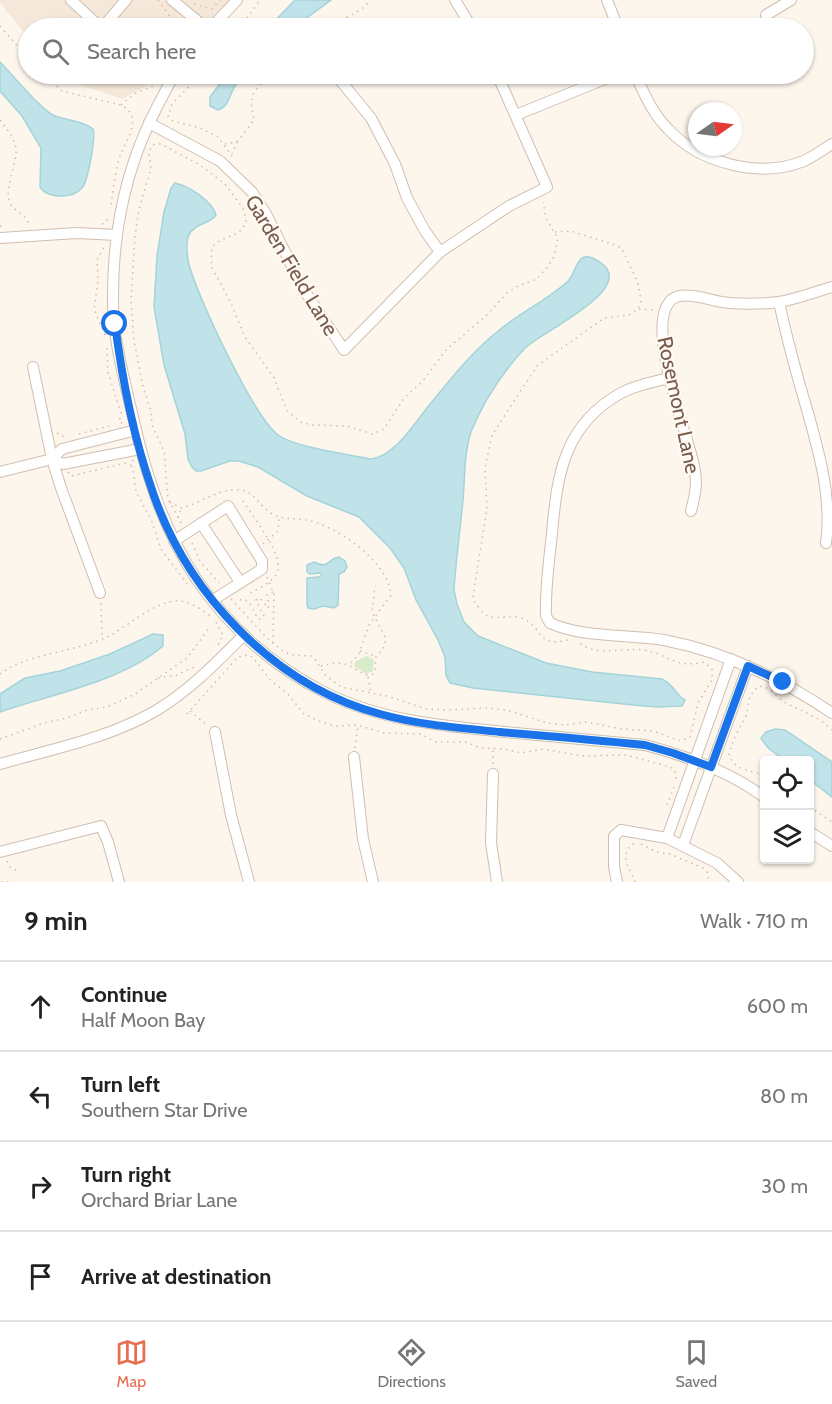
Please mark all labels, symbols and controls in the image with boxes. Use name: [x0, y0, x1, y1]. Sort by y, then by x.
search box: [18, 18, 814, 84]
icon: search: [39, 35, 72, 68]
text: Search here: [87, 38, 196, 65]
north arrow: [688, 102, 742, 156]
street label: Garden Field Lane: [240, 190, 344, 340]
route start: [101, 310, 127, 336]
street label: Rosemont Lane: [652, 334, 706, 476]
route end: [769, 668, 795, 694]
map controls: [760, 756, 814, 864]
button: locate: [760, 756, 814, 810]
button: layers: [760, 810, 814, 864]
text: 9 min: [24, 905, 88, 937]
text: Walk · 710 m: [700, 909, 808, 933]
text: Continue: [81, 981, 167, 1008]
icon: ahead: [24, 990, 57, 1023]
text: 600 m: [747, 994, 808, 1018]
text: Half Moon Bay: [81, 1008, 205, 1032]
text: Turn left: [81, 1071, 160, 1098]
icon: left: [24, 1080, 57, 1113]
text: 80 m: [760, 1084, 808, 1108]
text: Southern Star Drive: [81, 1098, 247, 1122]
text: Turn right: [81, 1161, 171, 1188]
icon: right: [24, 1170, 57, 1203]
text: 30 m: [761, 1174, 808, 1198]
text: Orchard Briar Lane: [81, 1188, 237, 1212]
icon: arrive: [24, 1260, 57, 1293]
text: Arrive at destination: [81, 1263, 271, 1290]
tab: Map: [115, 1336, 148, 1391]
tab: Directions: [378, 1336, 446, 1391]
tab: Saved: [676, 1336, 717, 1391]

